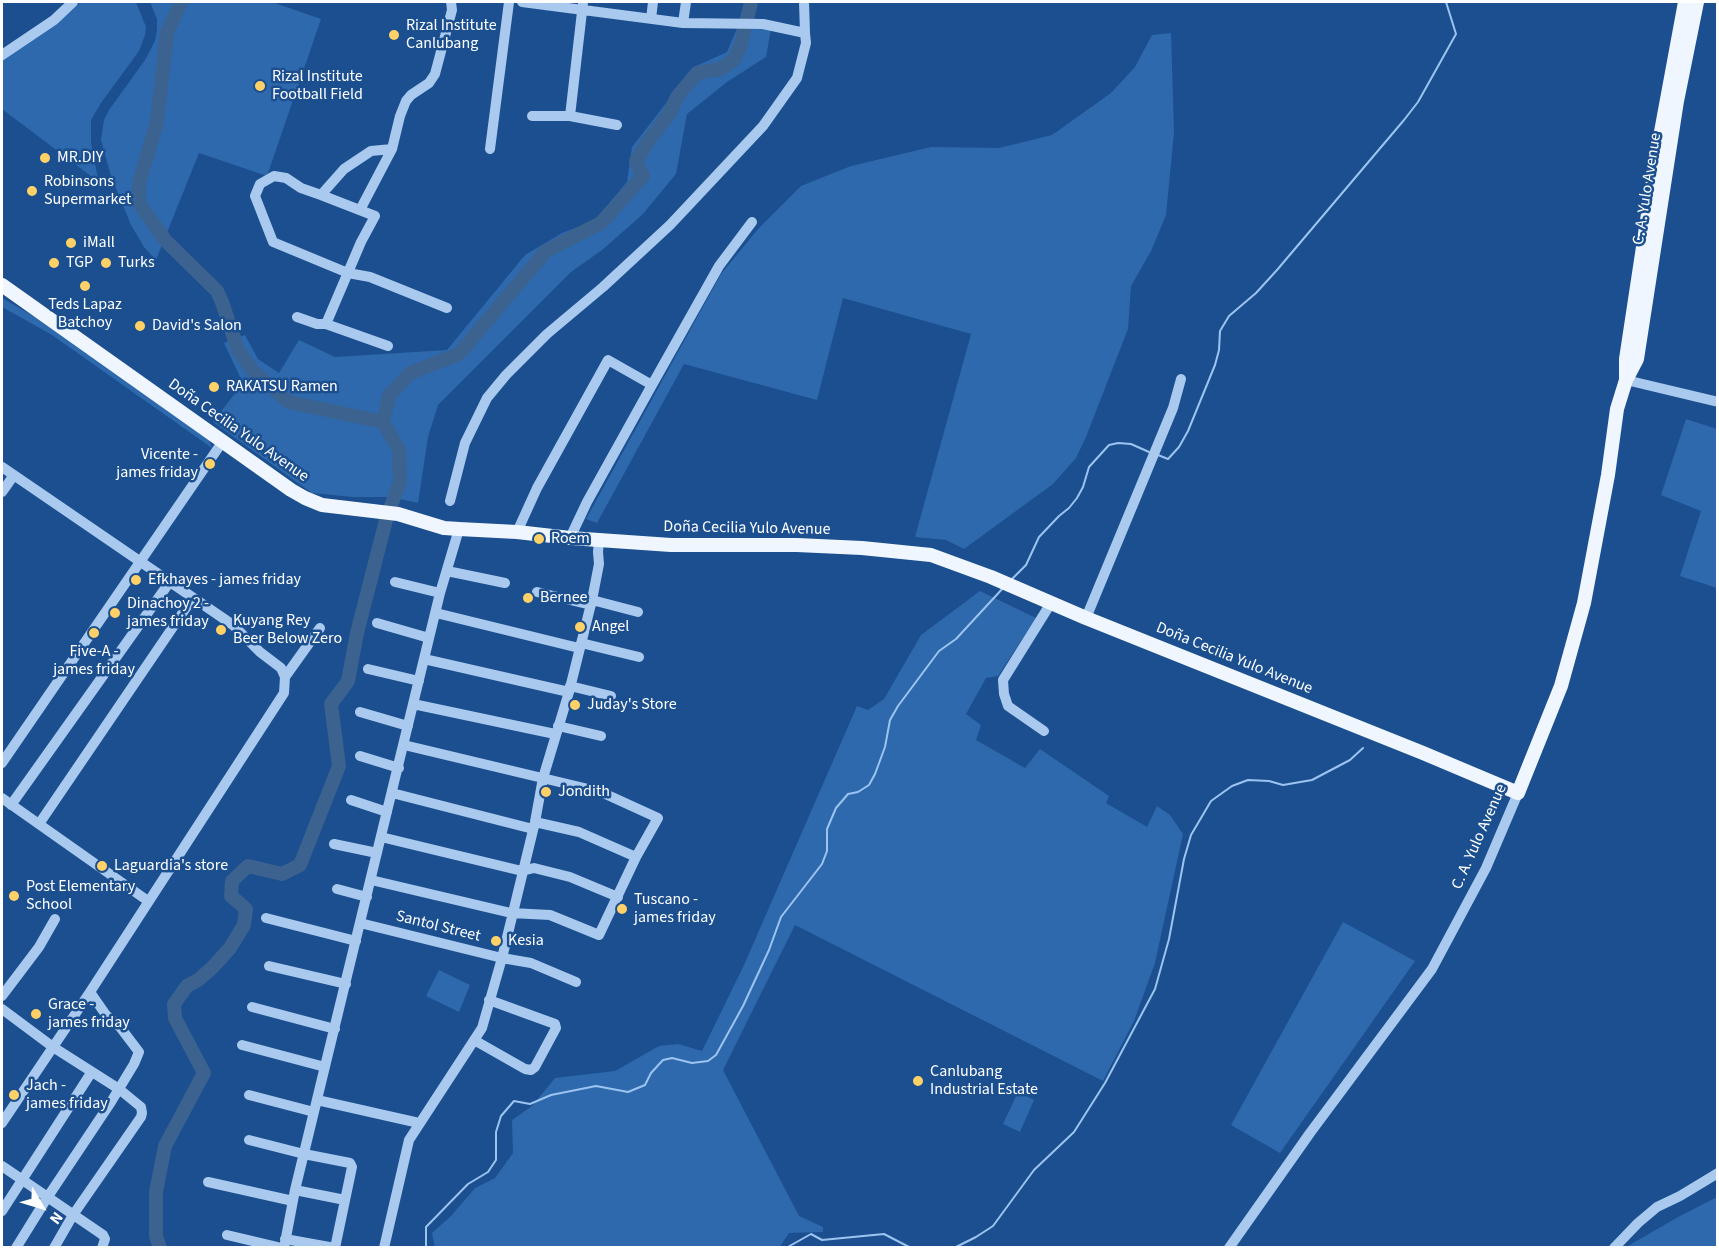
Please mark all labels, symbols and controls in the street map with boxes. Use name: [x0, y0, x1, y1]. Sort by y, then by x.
place label: Rizal Institute Canlubang: [406, 16, 497, 54]
marker: Rizal Institute Canlubang: [387, 28, 401, 42]
place label: Rizal Institute Football Field: [272, 67, 363, 105]
marker: Rizal Institute Football Field: [253, 79, 267, 93]
street label: C. A. Yulo Avenue: [1630, 132, 1666, 246]
place label: MR.DIY: [57, 148, 103, 168]
marker: MR.DIY: [38, 151, 52, 165]
place label: Robinsons Supermarket: [44, 172, 131, 210]
marker: Robinsons Supermarket: [25, 184, 39, 198]
place label: iMall: [83, 233, 115, 253]
marker: iMall: [64, 236, 78, 250]
place label: TGP: [66, 253, 93, 273]
place label: Turks: [118, 253, 155, 273]
marker: TGP: [47, 256, 61, 270]
marker: Turks: [99, 256, 113, 270]
marker: Teds Lapaz Batchoy: [78, 279, 92, 293]
place label: Teds Lapaz Batchoy: [48, 295, 122, 333]
place label: David's Salon: [152, 316, 242, 336]
marker: David's Salon: [133, 319, 147, 333]
street label: Doña Cecilia Yulo Avenue: [164, 375, 312, 487]
place label: RAKATSU Ramen: [226, 377, 338, 397]
marker: RAKATSU Ramen: [207, 380, 221, 394]
place label: Vicente - james friday: [116, 445, 198, 483]
marker: Vicente - james friday: [203, 457, 217, 471]
street label: Doña Cecilia Yulo Avenue: [663, 518, 831, 540]
place label: Roem: [551, 529, 590, 549]
marker: Roem: [532, 532, 546, 546]
place label: Efkhayes - james friday: [148, 570, 301, 590]
marker: Efkhayes - james friday: [129, 573, 143, 587]
place label: Bernee: [540, 588, 588, 608]
marker: Bernee: [521, 591, 535, 605]
place label: Dinachoy 2 - james friday: [127, 594, 209, 632]
marker: Dinachoy 2 - james friday: [108, 606, 122, 620]
place label: Kuyang Rey Beer Below Zero: [233, 611, 342, 649]
place label: Angel: [592, 617, 629, 637]
street label: Doña Cecilia Yulo Avenue: [1153, 619, 1315, 699]
marker: Angel: [573, 620, 587, 634]
marker: Kuyang Rey Beer Below Zero: [214, 623, 228, 637]
marker: Five-A - james friday: [87, 626, 101, 640]
place label: Five-A - james friday: [53, 642, 135, 680]
place label: Juday's Store: [587, 695, 677, 715]
marker: Juday's Store: [568, 698, 582, 712]
street label: C. A. Yulo Avenue: [1448, 781, 1512, 893]
place label: Jondith: [558, 782, 610, 802]
marker: Jondith: [539, 785, 553, 799]
place label: Laguardia's store: [114, 856, 228, 876]
marker: Laguardia's store: [95, 859, 109, 873]
place label: Post Elementary School: [26, 877, 135, 915]
marker: Post Elementary School: [7, 889, 21, 903]
place label: Tuscano - james friday: [634, 890, 716, 928]
marker: Tuscano - james friday: [615, 902, 629, 916]
street label: Santol Street: [394, 907, 482, 947]
place label: Kesia: [508, 931, 544, 951]
marker: Kesia: [489, 934, 503, 948]
place label: Grace - james friday: [48, 995, 130, 1033]
marker: Grace - james friday: [29, 1007, 43, 1021]
place label: Canlubang Industrial Estate: [930, 1062, 1038, 1100]
marker: Canlubang Industrial Estate: [911, 1074, 925, 1088]
place label: Jach - james friday: [26, 1076, 108, 1114]
marker: Jach - james friday: [7, 1088, 21, 1102]
north arrow: [12, 1177, 72, 1237]
text: N: [44, 1207, 68, 1229]

